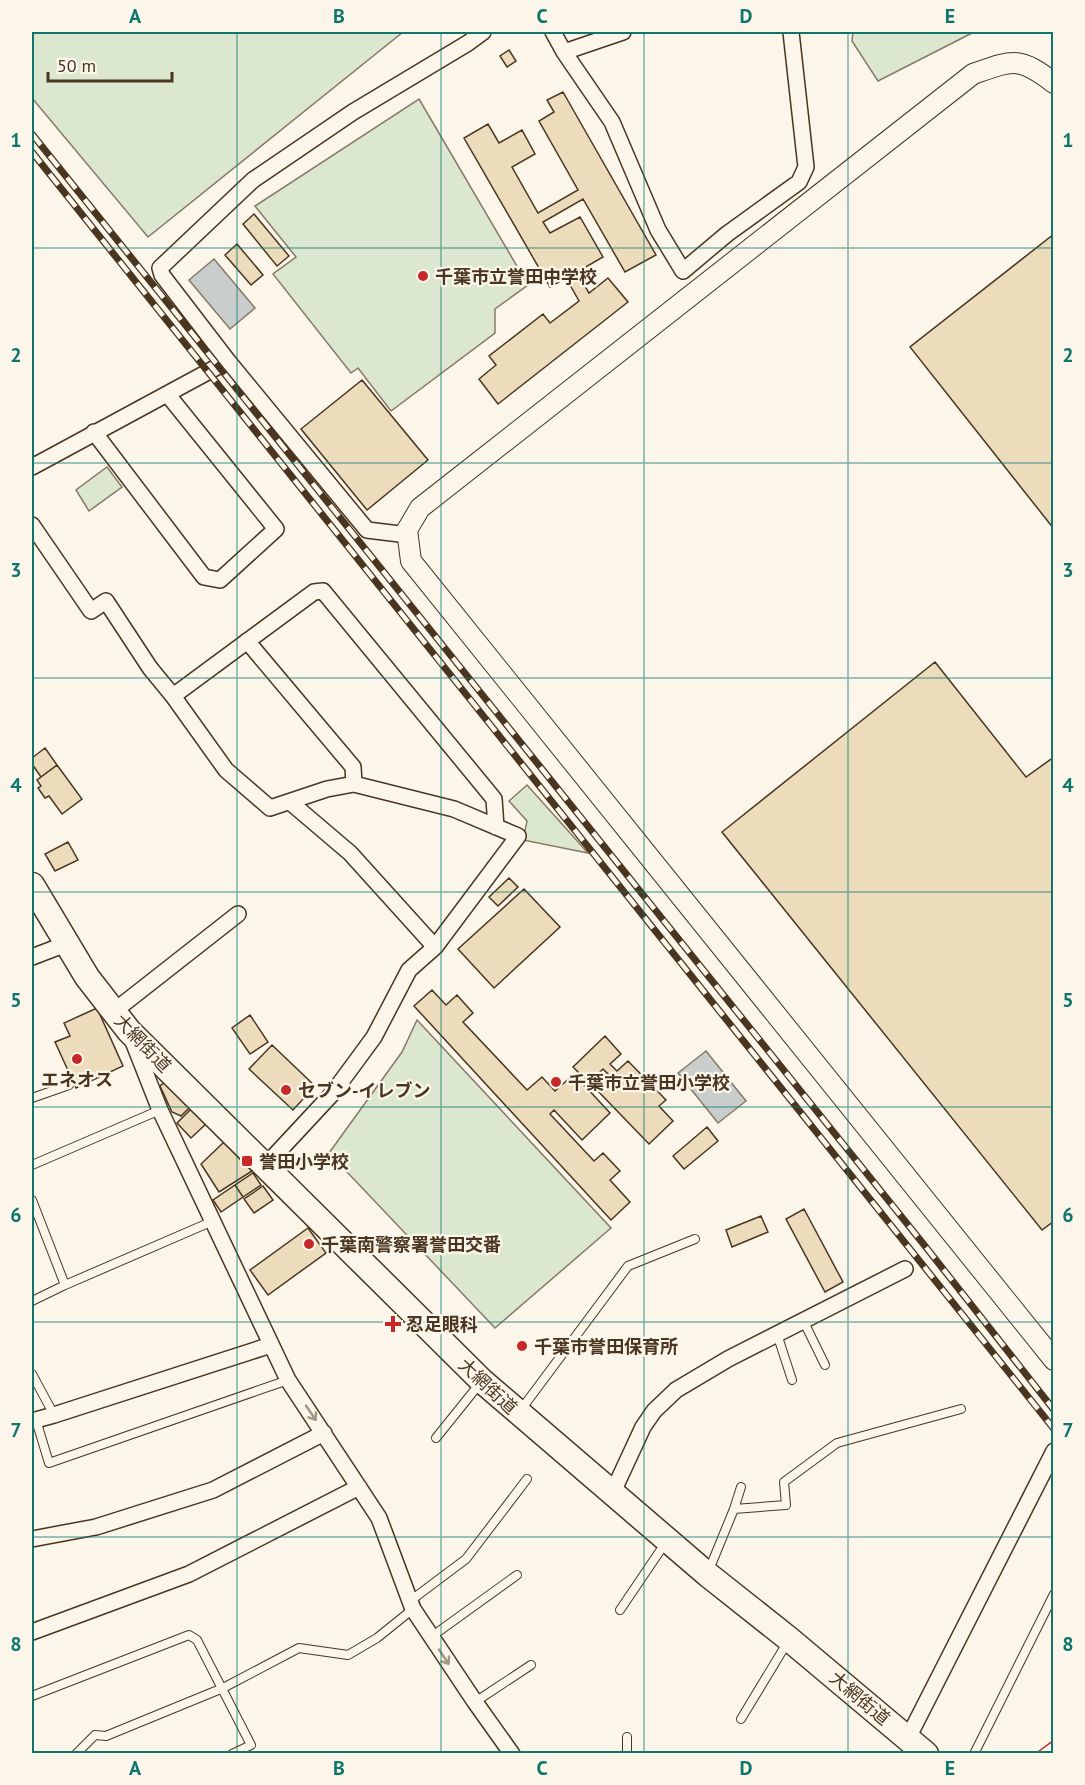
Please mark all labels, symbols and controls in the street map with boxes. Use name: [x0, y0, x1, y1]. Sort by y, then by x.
text: A: [129, 3, 142, 29]
text: B: [333, 3, 345, 29]
text: C: [536, 3, 548, 29]
text: D: [740, 3, 753, 29]
text: E: [945, 3, 955, 29]
scale bar: [48, 45, 172, 83]
text: 50 m: [57, 54, 96, 77]
text: 1: [10, 127, 22, 153]
text: 1: [1062, 127, 1074, 153]
place label: 千葉市立誉田中学校: [435, 265, 597, 288]
marker: 千葉市立誉田中学校: [416, 269, 430, 283]
text: 2: [10, 342, 22, 368]
text: 2: [1062, 342, 1074, 368]
text: 3: [10, 557, 22, 583]
text: 3: [1062, 557, 1074, 583]
text: 4: [10, 772, 22, 798]
text: 4: [1062, 772, 1074, 798]
text: 5: [10, 987, 22, 1013]
text: 5: [1062, 987, 1074, 1013]
street label: 大網街道: [110, 1009, 176, 1077]
marker: エネオス: [70, 1052, 84, 1066]
place label: エネオス: [41, 1068, 113, 1091]
place label: 千葉市立誉田小学校: [568, 1071, 730, 1094]
marker: 千葉市立誉田小学校: [549, 1075, 563, 1089]
place label: セブン-イレブン: [298, 1079, 430, 1102]
marker: セブン-イレブン: [279, 1083, 293, 1097]
place label: 誉田小学校: [259, 1150, 349, 1173]
marker: 誉田小学校: [240, 1154, 254, 1168]
text: 6: [10, 1202, 22, 1228]
text: 6: [1062, 1202, 1074, 1228]
place label: 千葉南警察署誉田交番: [321, 1233, 501, 1256]
marker: 千葉南警察署誉田交番: [302, 1237, 316, 1251]
place label: 忍足眼科: [406, 1313, 478, 1336]
marker: 忍足眼科: [384, 1315, 402, 1333]
place label: 千葉市誉田保育所: [534, 1335, 678, 1358]
marker: 千葉市誉田保育所: [515, 1339, 529, 1353]
street label: 大網街道: [454, 1353, 522, 1419]
one-way arrow: [305, 1405, 317, 1421]
text: 7: [10, 1417, 22, 1443]
text: 7: [1062, 1417, 1074, 1443]
text: 8: [10, 1631, 22, 1657]
text: 8: [1062, 1631, 1074, 1657]
one-way arrow: [438, 1648, 450, 1664]
street label: 大網街道: [825, 1666, 895, 1730]
text: A: [129, 1755, 142, 1781]
text: B: [333, 1755, 345, 1781]
text: C: [536, 1755, 548, 1781]
text: D: [740, 1755, 753, 1781]
text: E: [945, 1755, 955, 1781]

